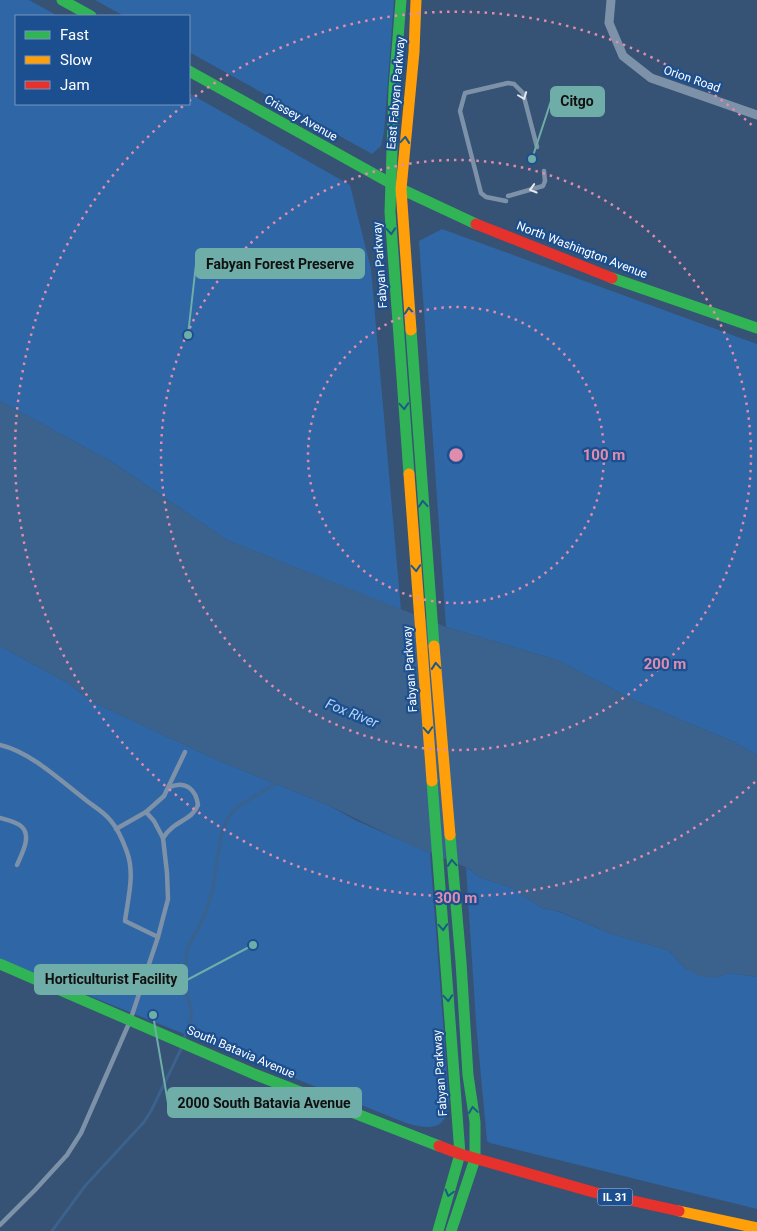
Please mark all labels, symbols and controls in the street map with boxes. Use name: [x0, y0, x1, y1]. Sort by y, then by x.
legend: [15, 15, 190, 105]
text: Fast: [60, 26, 89, 44]
street label: East Fabyan Parkway: [384, 36, 408, 150]
text: Slow: [60, 51, 92, 69]
street label: Orion Road: [662, 63, 722, 95]
text: Jam: [60, 76, 90, 94]
callout: Citgo: [551, 87, 604, 116]
one-way arrow: [517, 91, 527, 100]
street label: Crissey Avenue: [262, 92, 340, 144]
text: Citgo: [560, 93, 594, 109]
one-way arrow: [400, 136, 411, 144]
one-way arrow: [530, 183, 538, 193]
street label: North Washington Avenue: [515, 219, 649, 281]
street label: Fabyan Parkway: [370, 221, 390, 309]
one-way arrow: [386, 228, 397, 236]
callout: Fabyan Forest Preserve: [196, 249, 364, 278]
text: Fabyan Forest Preserve: [206, 256, 354, 272]
one-way arrow: [404, 307, 415, 315]
one-way arrow: [398, 402, 409, 410]
centre of rings: [447, 446, 465, 464]
text: 100 m: [583, 446, 625, 464]
one-way arrow: [418, 500, 429, 508]
one-way arrow: [410, 564, 421, 572]
street label: Fabyan Parkway: [400, 625, 420, 713]
text: 200 m: [644, 655, 686, 673]
one-way arrow: [431, 662, 442, 670]
water label: Fox River: [323, 695, 381, 731]
one-way arrow: [422, 726, 433, 734]
one-way arrow: [447, 858, 458, 866]
text: 300 m: [435, 889, 477, 907]
one-way arrow: [437, 923, 448, 931]
callout: Horticulturist Facility: [35, 965, 187, 994]
text: Horticulturist Facility: [45, 971, 178, 987]
one-way arrow: [443, 994, 454, 1002]
street label: South Batavia Avenue: [185, 1023, 297, 1081]
street label: Fabyan Parkway: [430, 1029, 450, 1117]
callout: 2000 South Batavia Avenue: [168, 1088, 361, 1117]
text: 2000 South Batavia Avenue: [177, 1095, 351, 1111]
one-way arrow: [468, 1106, 479, 1114]
one-way arrow: [444, 1188, 455, 1197]
road number: IL 31: [598, 1188, 632, 1206]

